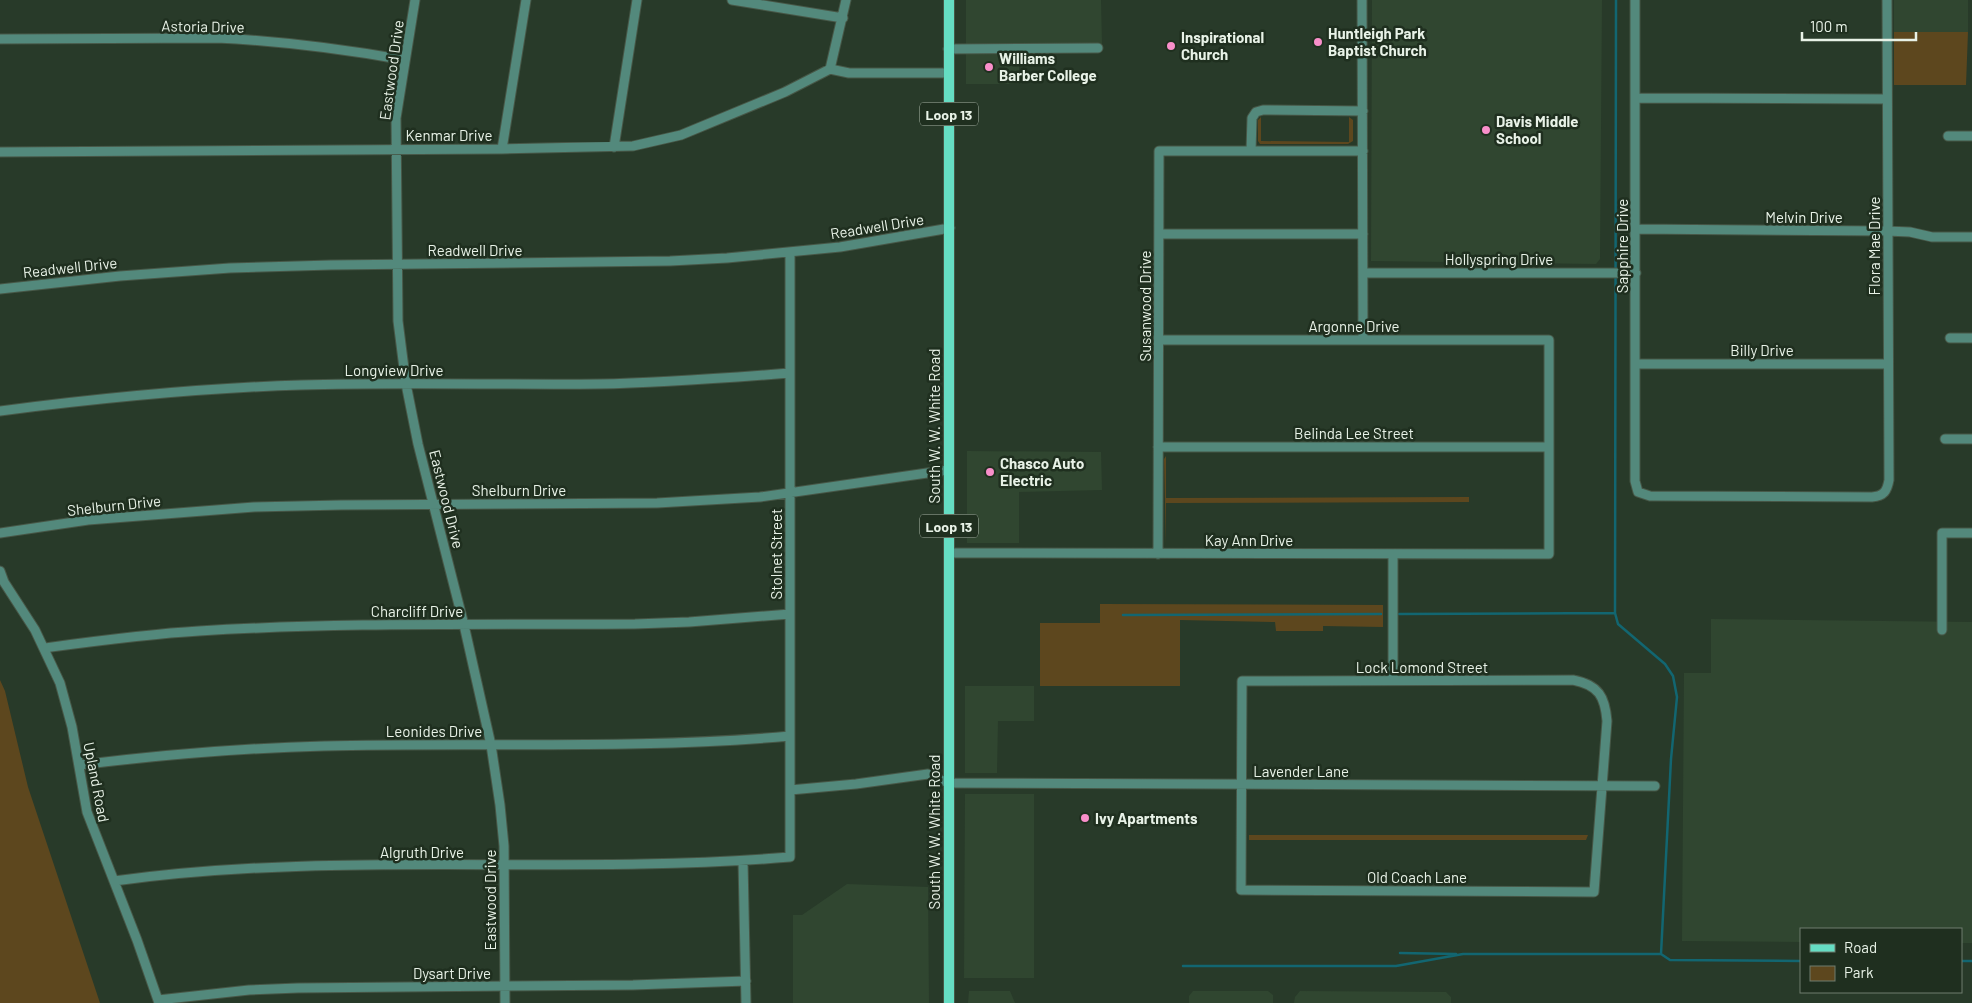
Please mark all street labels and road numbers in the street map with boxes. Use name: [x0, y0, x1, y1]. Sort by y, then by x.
street label: Astoria Drive: [161, 16, 245, 36]
street label: Eastwood Drive: [375, 19, 407, 121]
road number: Loop 13: [920, 102, 978, 126]
street label: Kenmar Drive: [406, 126, 492, 144]
street label: Flora Mae Drive: [1865, 196, 1883, 296]
street label: Sapphire Drive: [1613, 199, 1631, 293]
street label: Melvin Drive: [1765, 208, 1843, 226]
street label: Readwell Drive: [829, 210, 925, 242]
street label: Readwell Drive: [428, 241, 522, 259]
street label: Susanwood Drive: [1136, 250, 1154, 362]
street label: Hollyspring Drive: [1445, 250, 1553, 268]
street label: Readwell Drive: [22, 253, 118, 281]
street label: Argonne Drive: [1308, 317, 1400, 335]
street label: Billy Drive: [1730, 341, 1794, 359]
street label: South W. W. White Road: [925, 349, 943, 503]
street label: Longview Drive: [345, 361, 443, 379]
street label: Belinda Lee Street: [1294, 424, 1414, 442]
street label: Eastwood Drive: [426, 448, 468, 550]
street label: Shelburn Drive: [472, 481, 566, 499]
street label: Shelburn Drive: [66, 491, 162, 519]
street label: Stolnet Street: [767, 509, 785, 599]
road number: Loop 13: [920, 514, 978, 538]
street label: Kay Ann Drive: [1205, 531, 1293, 549]
street label: Charcliff Drive: [371, 602, 463, 620]
street label: Lock Lomond Street: [1356, 658, 1488, 676]
street label: Leonides Drive: [386, 722, 482, 740]
street label: Upland Road: [80, 740, 114, 824]
street label: South W. W. White Road: [925, 755, 943, 909]
street label: Lavender Lane: [1253, 762, 1349, 780]
street label: Algruth Drive: [380, 843, 464, 861]
street label: Eastwood Drive: [481, 850, 499, 950]
street label: Old Coach Lane: [1367, 868, 1467, 886]
street label: Dysart Drive: [413, 964, 491, 982]

